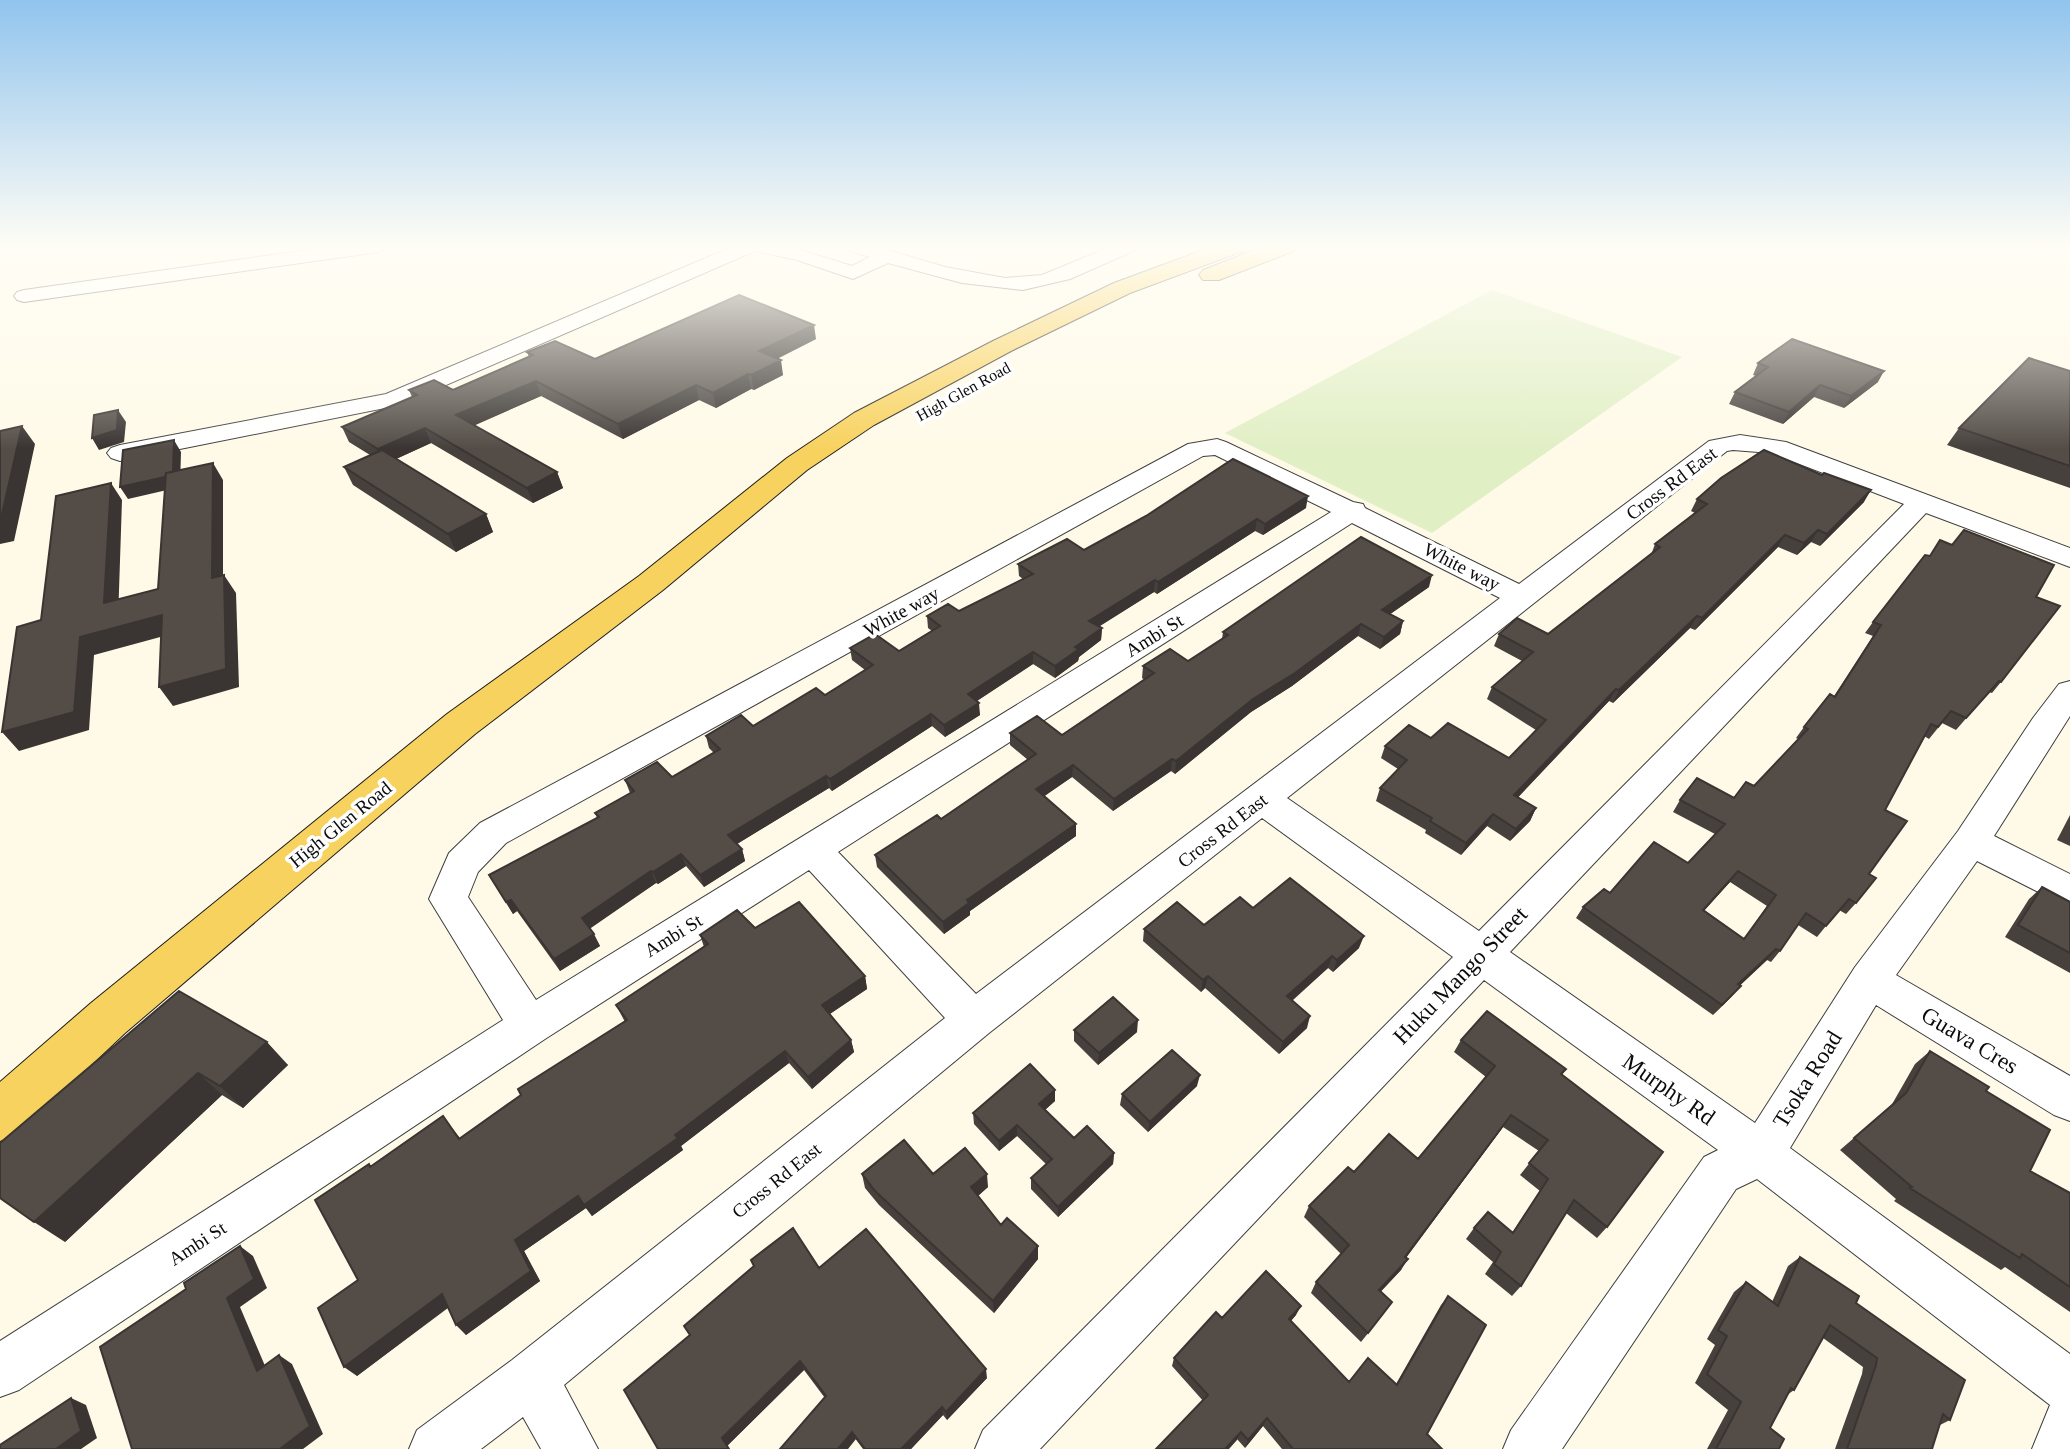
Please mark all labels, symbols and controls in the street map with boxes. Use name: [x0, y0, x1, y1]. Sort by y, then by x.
street label: High Glen Road: [913, 359, 1014, 425]
street label: Cross Rd East: [1622, 442, 1721, 524]
street label: White way: [1420, 538, 1504, 595]
street label: White way: [860, 582, 943, 641]
street label: Ambi St: [1122, 609, 1188, 661]
street label: High Glen Road: [285, 777, 396, 872]
street label: Cross Rd East: [1173, 789, 1272, 872]
street label: Huku Mango Street: [1388, 901, 1533, 1049]
street label: Ambi St: [641, 909, 707, 961]
street label: Guava Cres: [1917, 1002, 2022, 1079]
street label: Tsoka Road: [1768, 1026, 1847, 1132]
street label: Murphy Rd: [1618, 1049, 1720, 1131]
street label: Cross Rd East: [728, 1138, 825, 1222]
street label: Ambi St: [165, 1217, 230, 1270]

